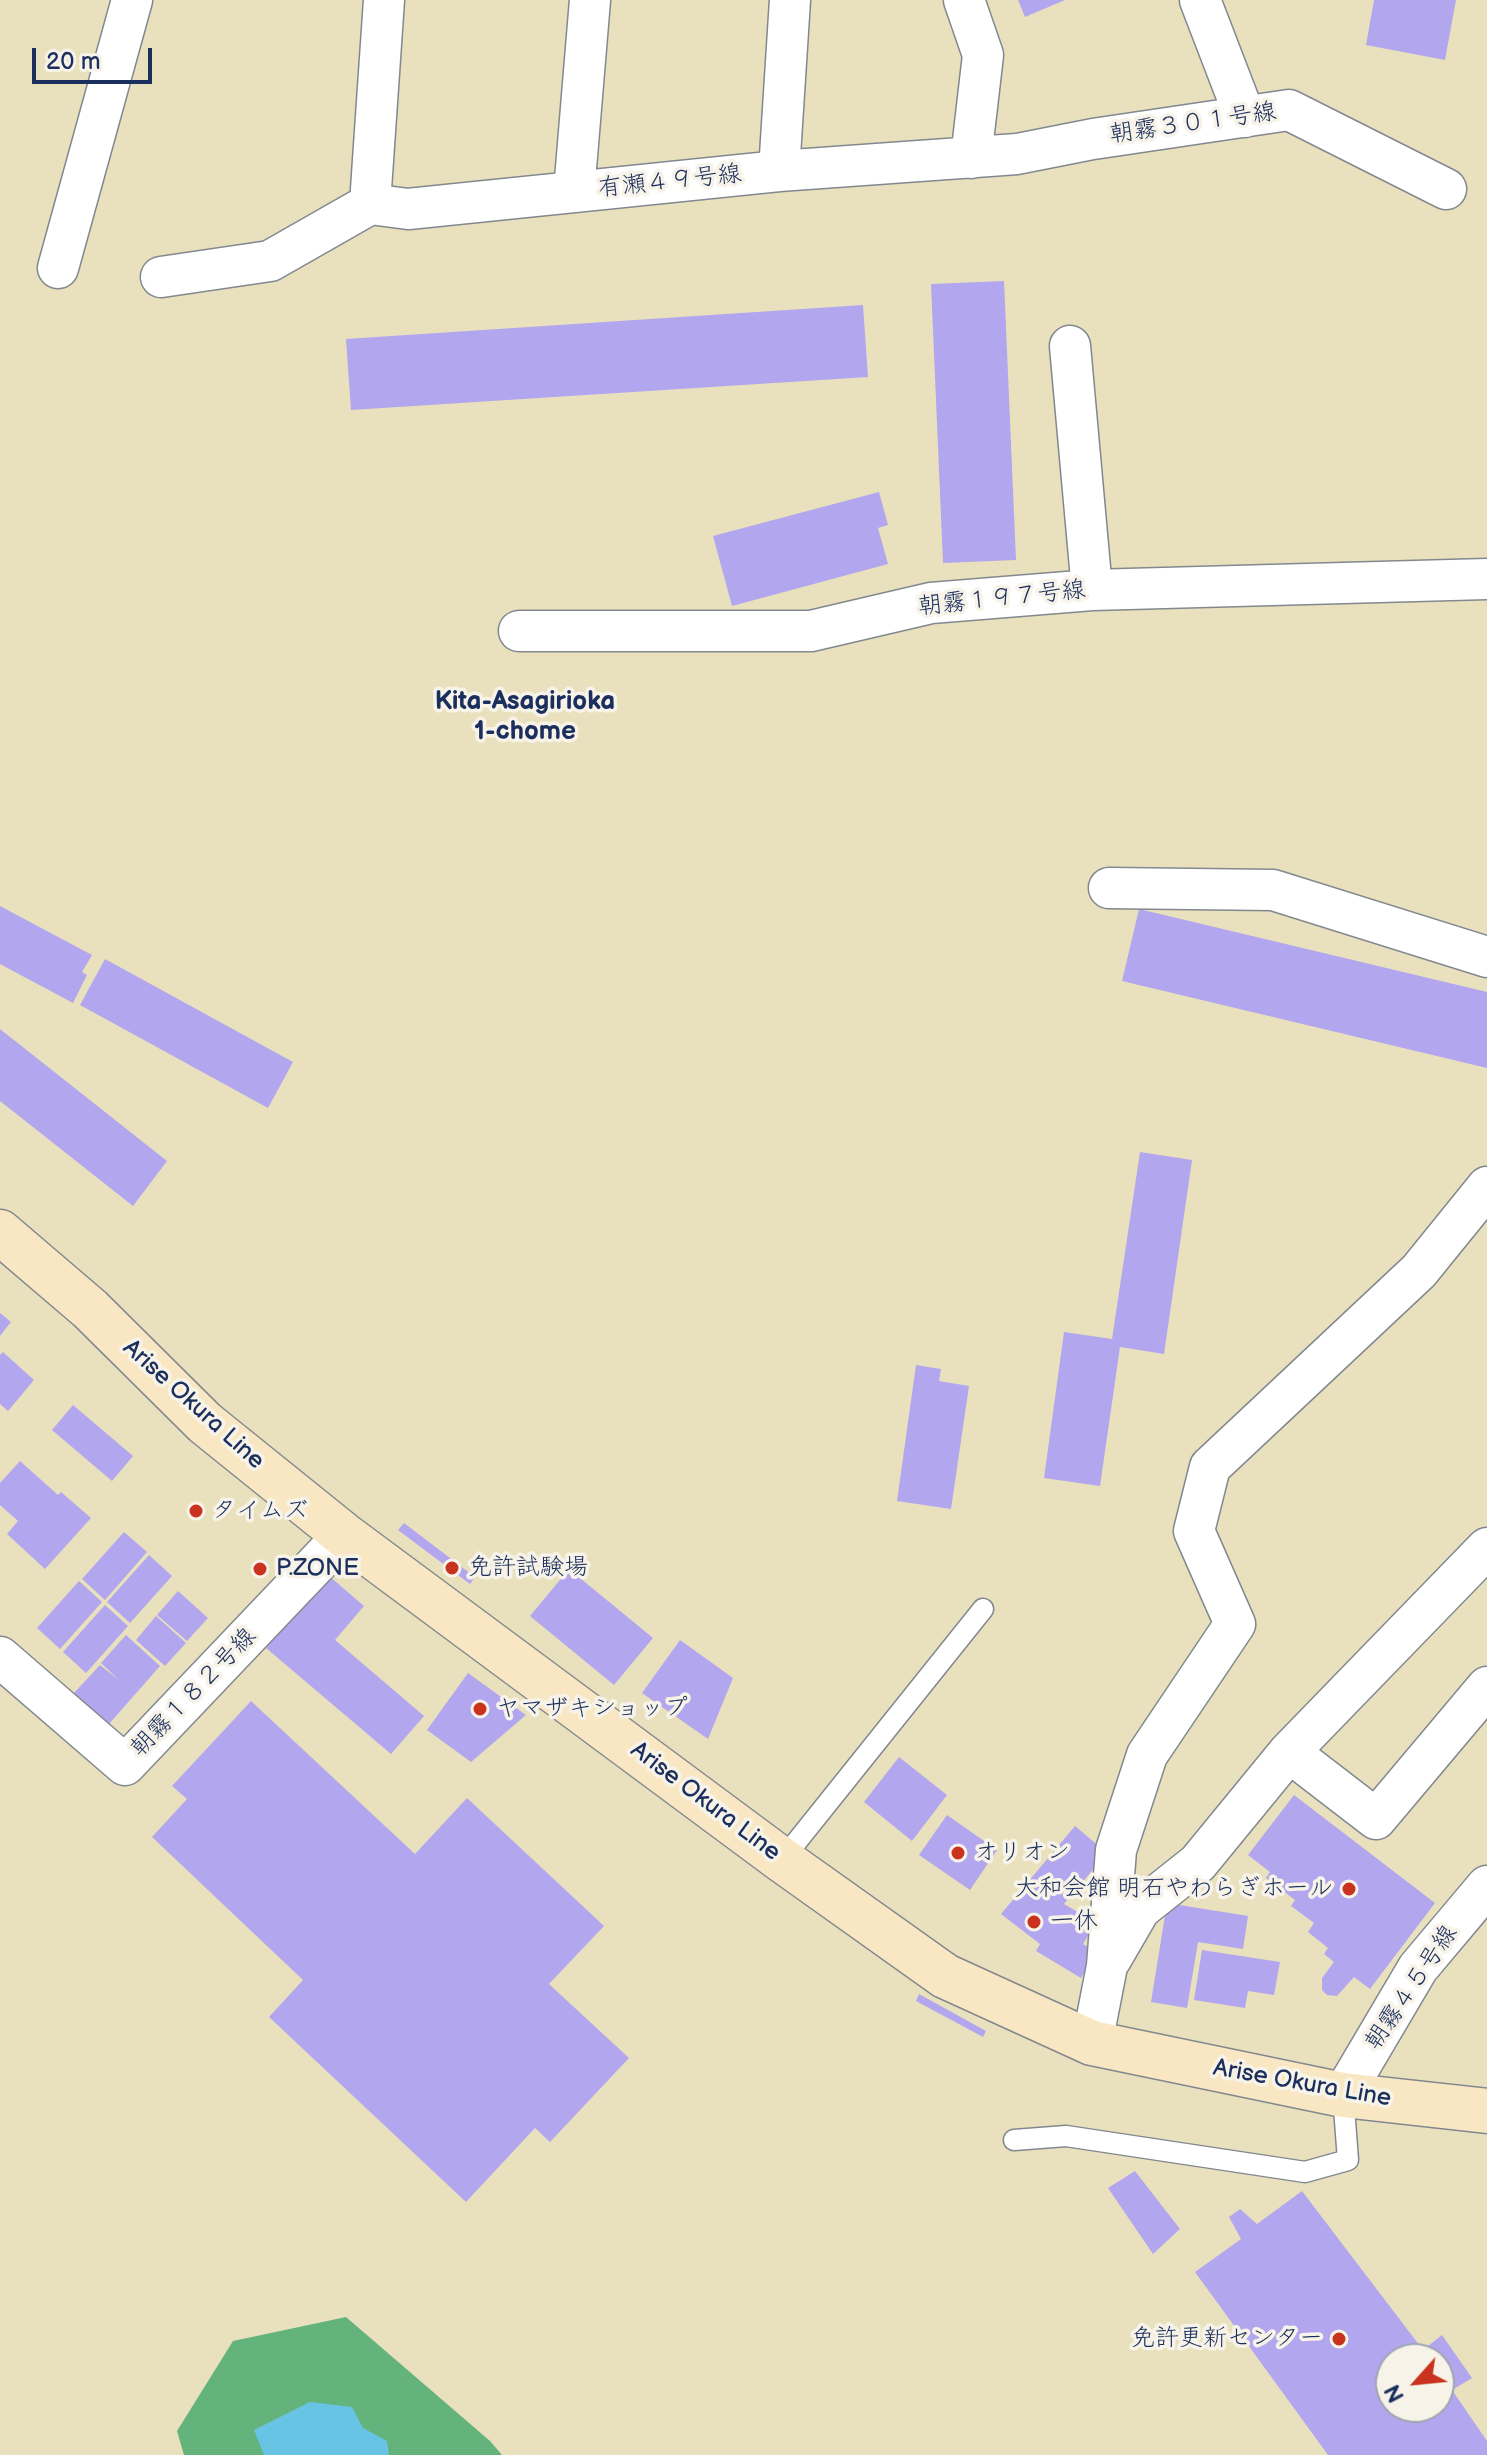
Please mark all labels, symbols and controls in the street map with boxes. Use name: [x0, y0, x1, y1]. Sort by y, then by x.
scale bar: [36, 32, 156, 82]
text: 20 m: [46, 47, 101, 76]
street label: 朝霧３０１号線: [1108, 98, 1278, 150]
street label: 有瀬４９号線: [597, 160, 743, 204]
street label: 朝霧１９７号線: [917, 576, 1087, 622]
district label: Kita-Asagirioka 1-chome: [435, 686, 615, 748]
street label: Arise Okura Line: [116, 1334, 270, 1476]
place label: タイムズ: [212, 1497, 308, 1525]
marker: タイムズ: [187, 1502, 205, 1520]
place label: 免許試験場: [468, 1554, 588, 1582]
place label: P.ZONE: [276, 1555, 359, 1583]
marker: 免許試験場: [443, 1559, 461, 1577]
marker: P.ZONE: [251, 1560, 269, 1578]
street label: 朝霧１８２号線: [125, 1623, 263, 1763]
place label: ヤマザキショップ: [496, 1695, 688, 1723]
marker: ヤマザキショップ: [471, 1700, 489, 1718]
street label: Arise Okura Line: [624, 1736, 786, 1868]
place label: オリオン: [974, 1839, 1070, 1867]
marker: オリオン: [949, 1844, 967, 1862]
place label: 大和会館 明石やわらぎホール: [1015, 1875, 1333, 1903]
marker: 大和会館 明石やわらぎホール: [1340, 1880, 1358, 1898]
place label: 一休: [1050, 1908, 1098, 1936]
marker: 一休: [1025, 1913, 1043, 1931]
street label: 朝霧４５号線: [1360, 1920, 1464, 2056]
street label: Arise Okura Line: [1211, 2054, 1393, 2114]
place label: 免許更新センター: [1131, 2325, 1323, 2353]
marker: 免許更新センター: [1330, 2330, 1348, 2348]
north arrow: [1375, 2343, 1455, 2423]
text: N: [1379, 2380, 1411, 2407]

